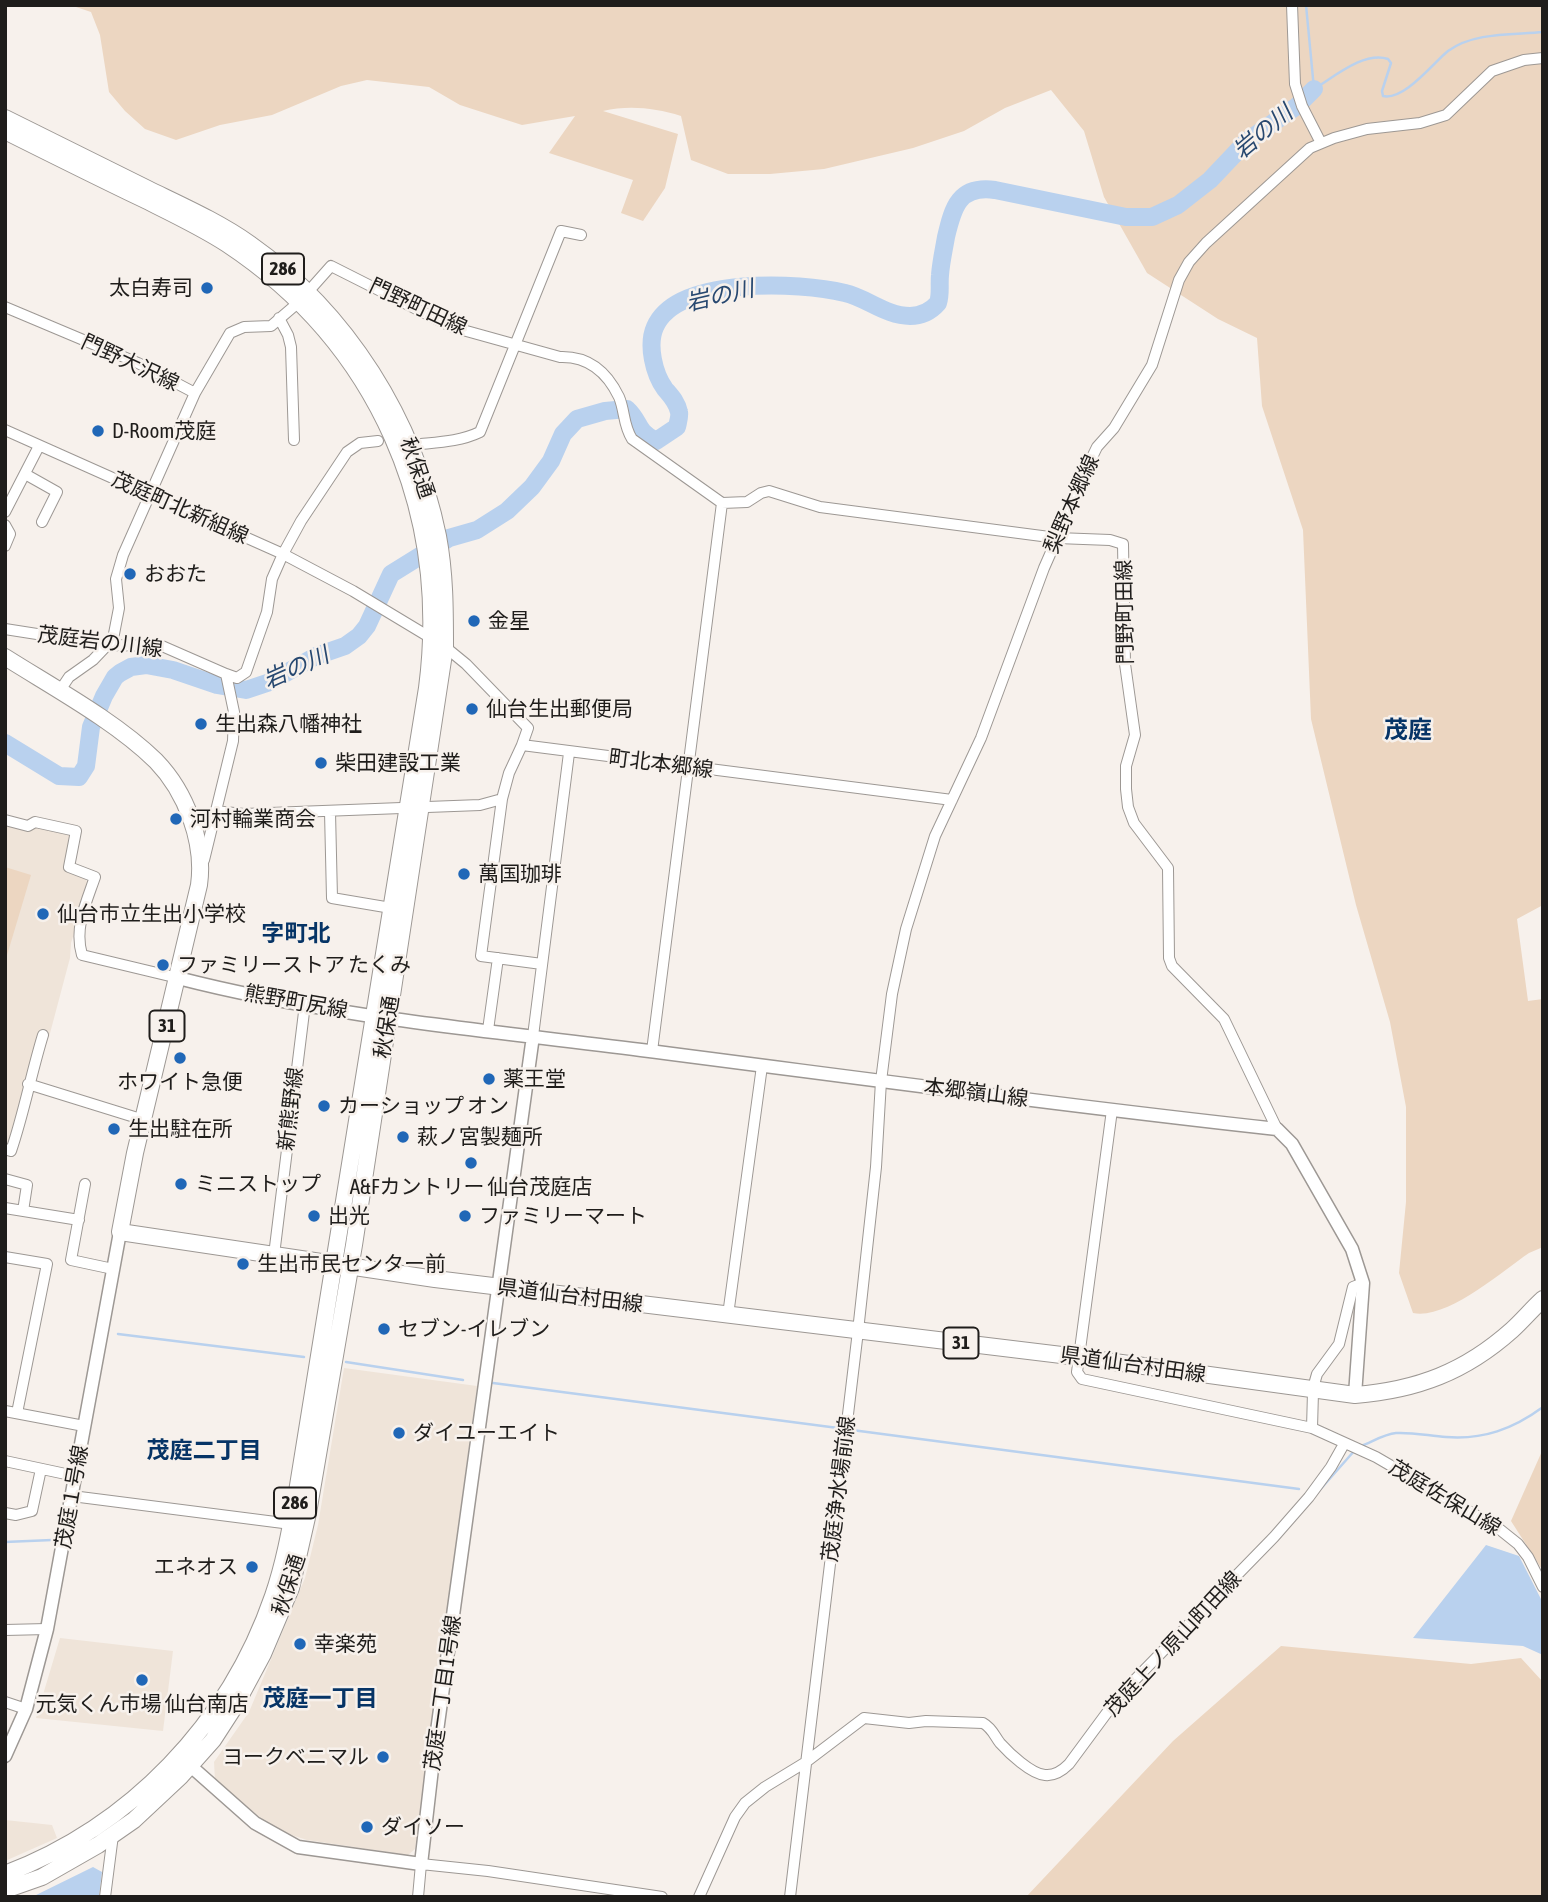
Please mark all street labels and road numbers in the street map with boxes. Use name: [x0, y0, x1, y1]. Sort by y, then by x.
road number: 286: [262, 254, 304, 284]
street label: 門野町田線: [365, 273, 471, 341]
street label: 門野大沢線: [77, 329, 183, 397]
street label: 秋保通: [395, 434, 439, 502]
street label: 梨野本郷線: [1039, 451, 1105, 557]
street label: 茂庭町北新組線: [108, 467, 252, 549]
street label: 門野町田線: [1111, 559, 1139, 665]
street label: 茂庭岩の川線: [36, 622, 164, 662]
street label: 町北本郷線: [607, 745, 715, 783]
street label: 熊野町尻線: [242, 980, 350, 1024]
street label: 秋保通: [370, 994, 404, 1060]
road number: 31: [150, 1010, 184, 1042]
street label: 新熊野線: [273, 1066, 309, 1152]
street label: 本郷嶺山線: [922, 1074, 1030, 1112]
street label: 県道仙台村田線: [496, 1275, 644, 1317]
road number: 31: [944, 1328, 978, 1358]
street label: 県道仙台村田線: [1058, 1342, 1208, 1388]
street label: 茂庭浄水場前線: [818, 1415, 860, 1563]
street label: 茂庭１号線: [50, 1443, 94, 1551]
street label: 茂庭佐保山線: [1385, 1455, 1505, 1541]
road number: 286: [274, 1488, 316, 1518]
street label: 秋保通: [267, 1551, 311, 1619]
street label: 茂庭上ノ原山町田線: [1099, 1566, 1247, 1722]
street label: 茂庭一丁目1号線: [420, 1614, 466, 1772]

